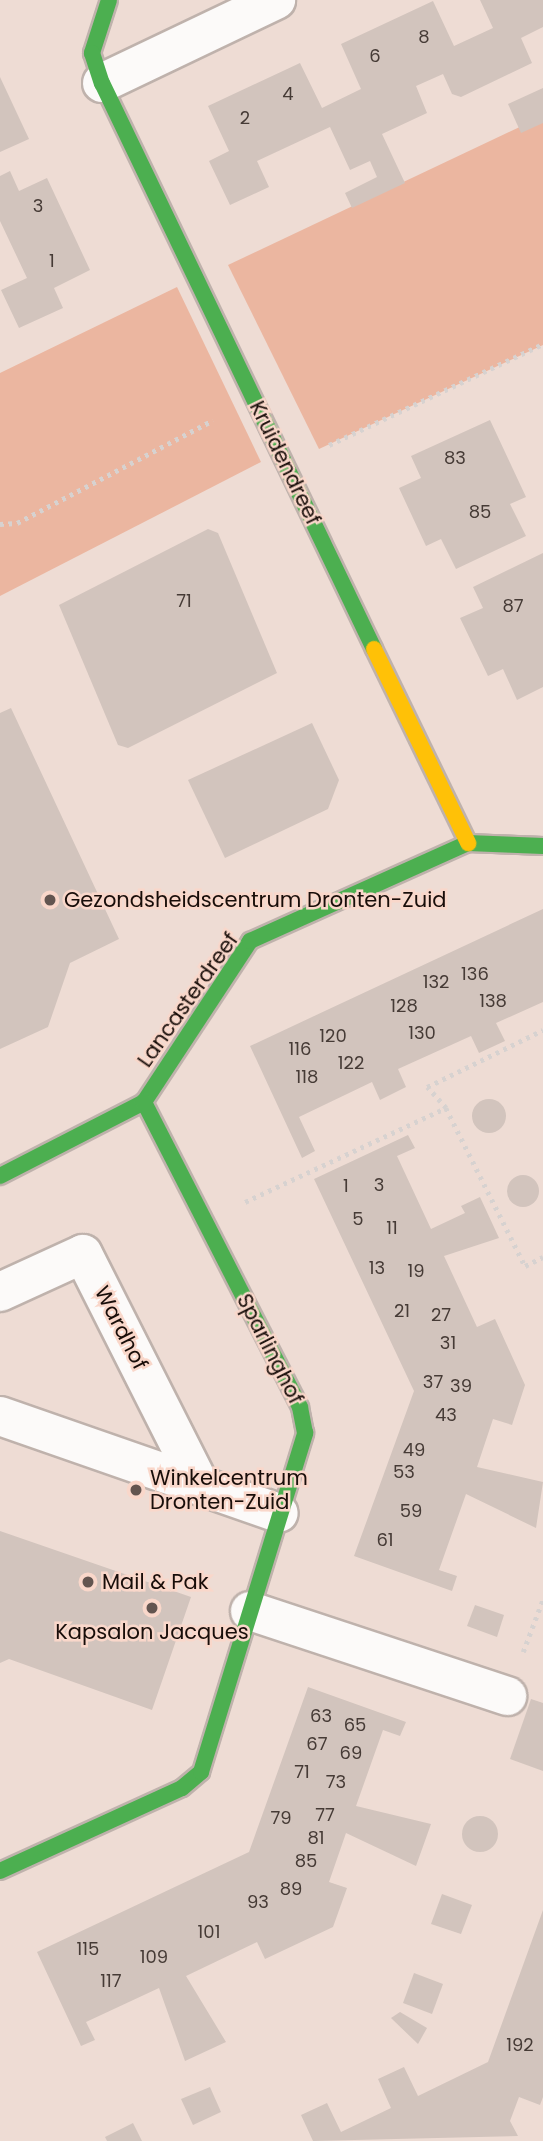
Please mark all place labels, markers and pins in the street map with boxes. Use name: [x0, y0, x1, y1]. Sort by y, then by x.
place label: Gezondsheidscentrum Dronten-Zuid: [64, 887, 446, 913]
marker: Gezondsheidscentrum Dronten-Zuid: [42, 892, 58, 908]
place label: Winkelcentrum Dronten-Zuid: [150, 1465, 308, 1515]
marker: Winkelcentrum Dronten-Zuid: [128, 1482, 144, 1498]
place label: Mail & Pak: [102, 1569, 209, 1595]
marker: Mail & Pak: [80, 1574, 96, 1590]
marker: Kapsalon Jacques: [144, 1600, 160, 1616]
place label: Kapsalon Jacques: [55, 1619, 249, 1645]

